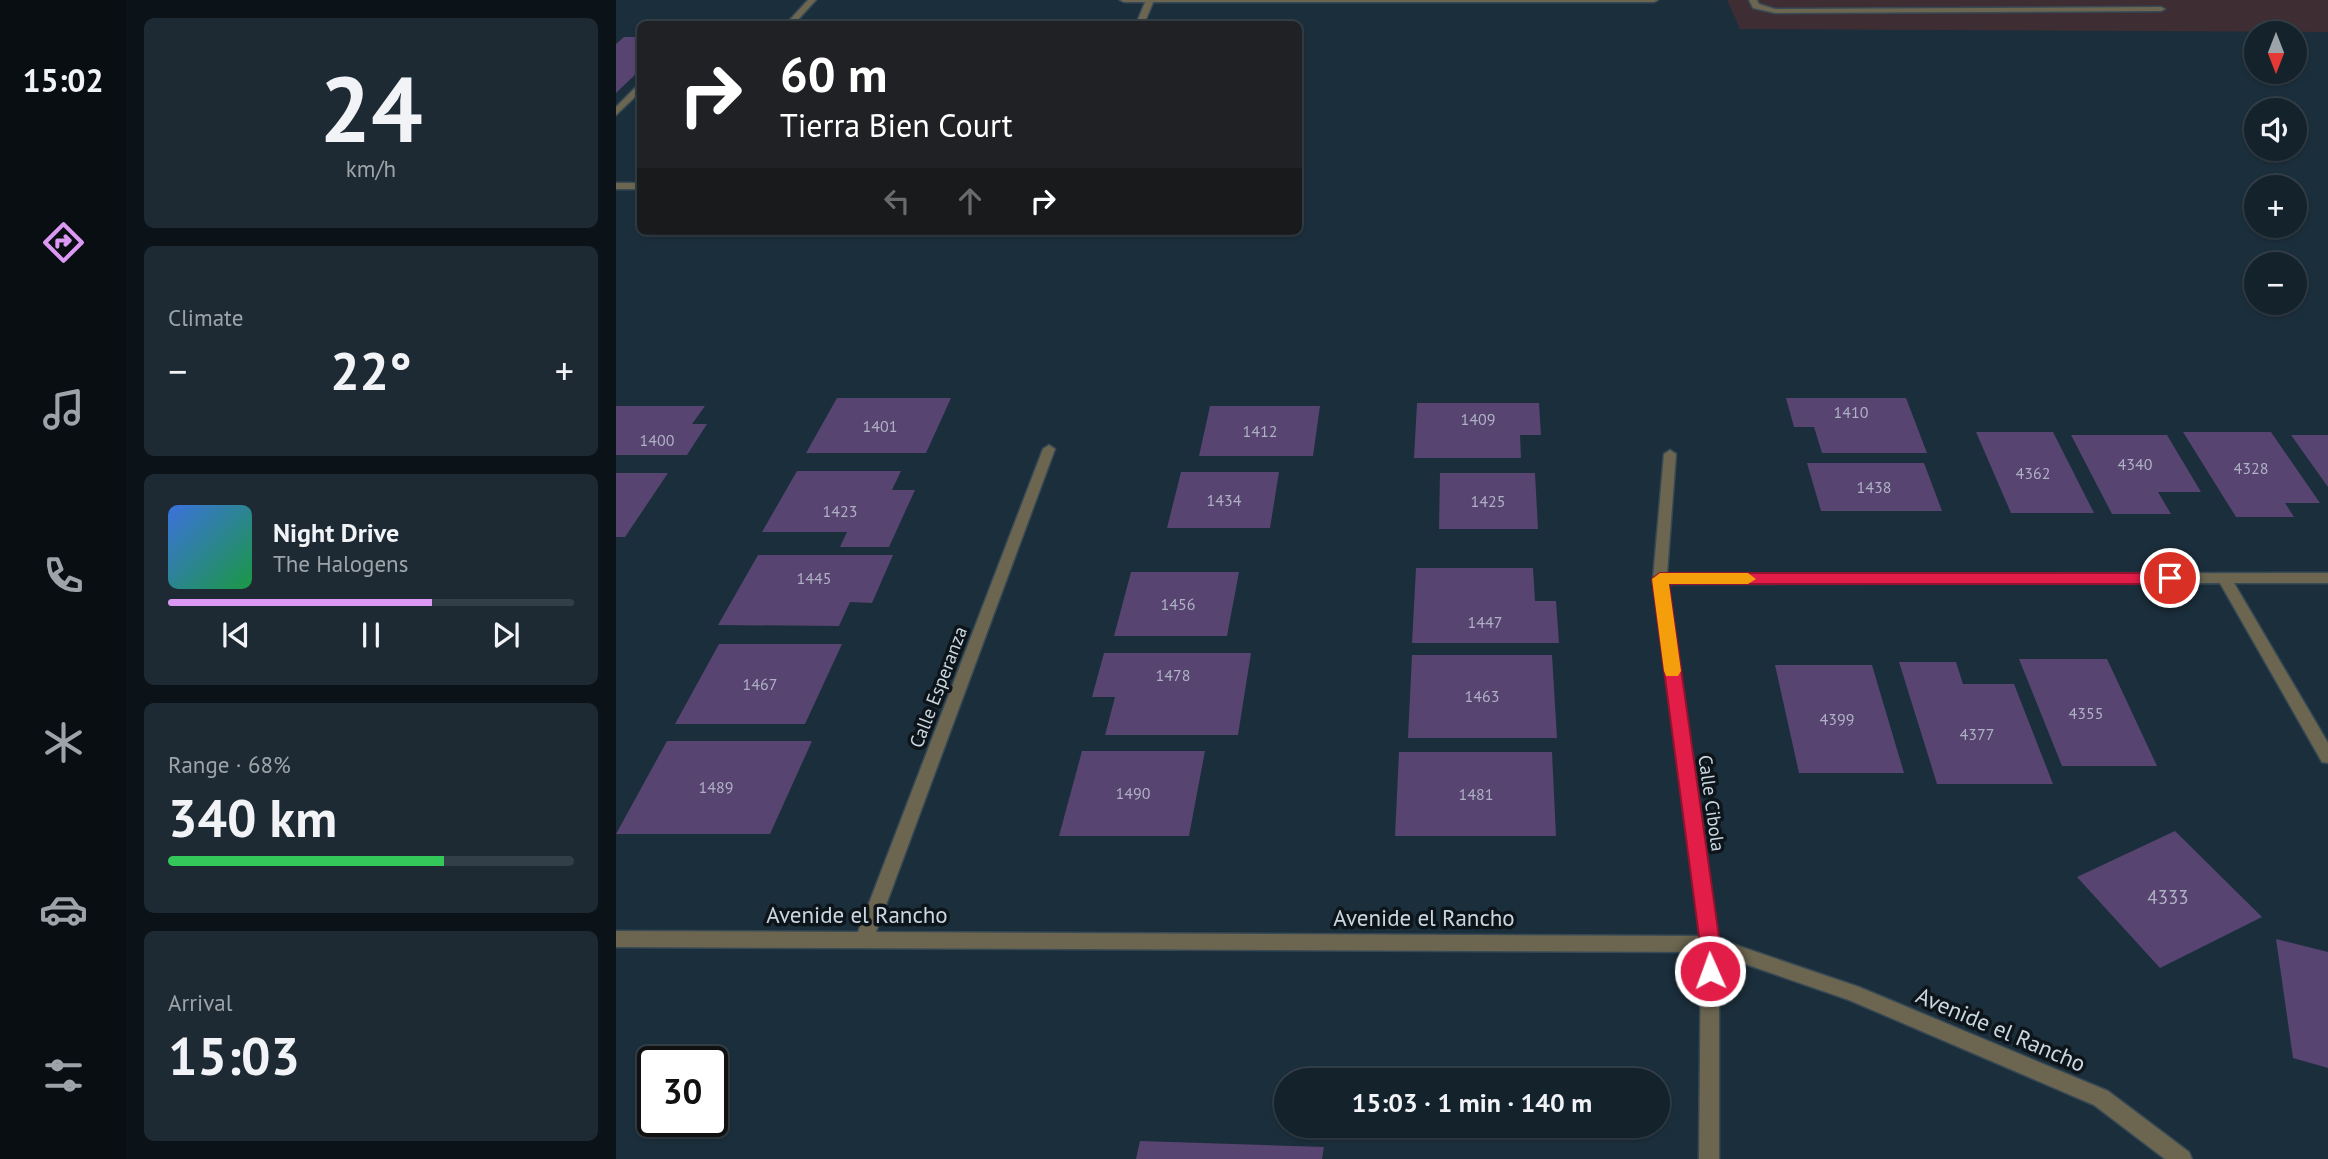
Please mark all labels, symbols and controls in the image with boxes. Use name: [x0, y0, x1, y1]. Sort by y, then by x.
north arrow: [2244, 21, 2306, 84]
map controls: [2244, 21, 2307, 315]
text: 60 m: [780, 42, 887, 106]
text: 24: [319, 49, 423, 167]
icon: right: [665, 49, 756, 140]
text: 15:02: [22, 59, 104, 101]
button: sound: [2244, 98, 2307, 161]
text: Tierra Bien Court: [780, 104, 1013, 146]
text: km/h: [346, 154, 396, 183]
button: +: [2244, 175, 2307, 238]
icon: left: [878, 182, 916, 220]
icon: ahead: [951, 182, 989, 220]
icon: right: [1024, 182, 1062, 220]
icon: directions: [39, 218, 88, 267]
button: −: [2244, 252, 2307, 315]
text: Climate: [168, 303, 243, 332]
text: 22°: [330, 337, 412, 404]
text: −: [168, 346, 187, 395]
text: +: [555, 346, 574, 395]
icon: music: [39, 385, 88, 434]
house number: 1410: [1834, 402, 1869, 422]
house number: 1409: [1461, 409, 1495, 429]
house number: 1401: [863, 416, 897, 436]
house number: 1412: [1243, 421, 1277, 441]
house number: 1400: [640, 430, 675, 450]
house number: 4340: [2118, 454, 2153, 474]
house number: 4328: [2234, 458, 2268, 478]
house number: 4362: [2016, 463, 2050, 483]
house number: 1438: [1857, 477, 1891, 497]
house number: 1434: [1207, 490, 1242, 510]
house number: 1425: [1471, 491, 1505, 511]
house number: 1423: [823, 501, 857, 521]
text: Night Drive: [273, 516, 399, 549]
pin: [2140, 548, 2200, 608]
text: The Halogens: [273, 549, 408, 578]
icon: phone: [39, 551, 88, 600]
icon: arrive: [2151, 559, 2189, 597]
house number: 1445: [797, 568, 831, 588]
house number: 1456: [1161, 594, 1195, 614]
house number: 1447: [1468, 612, 1502, 632]
icon: previous: [217, 616, 255, 654]
icon: pause: [352, 616, 390, 654]
icon: next: [487, 616, 525, 654]
street label: Calle Esperanza: [904, 623, 972, 751]
house number: 1478: [1156, 665, 1190, 685]
house number: 1467: [743, 674, 777, 694]
house number: 1463: [1465, 686, 1499, 706]
house number: 4355: [2069, 703, 2103, 723]
house number: 4399: [1820, 709, 1854, 729]
icon: climate: [39, 718, 88, 767]
house number: 4377: [1960, 724, 1994, 744]
text: Range · 68%: [168, 750, 291, 779]
street label: Calle Cibola: [1693, 753, 1731, 853]
house number: 1489: [699, 777, 733, 797]
house number: 1490: [1116, 783, 1151, 803]
text: 340 km: [168, 784, 337, 851]
house number: 1481: [1459, 784, 1493, 804]
icon: car: [39, 885, 88, 934]
house number: 4333: [2147, 885, 2189, 909]
street label: Avenide el Rancho: [766, 900, 948, 929]
street label: Avenide el Rancho: [1333, 903, 1515, 932]
position arrow: [1673, 934, 1747, 1008]
street label: Avenide el Rancho: [1912, 980, 2090, 1078]
text: Arrival: [168, 988, 232, 1017]
text: 15:03: [168, 1022, 300, 1089]
speed limit sign: 30: [637, 1046, 728, 1137]
icon: filters: [39, 1051, 88, 1100]
text: 15:03 · 1 min · 140 m: [1352, 1086, 1592, 1119]

